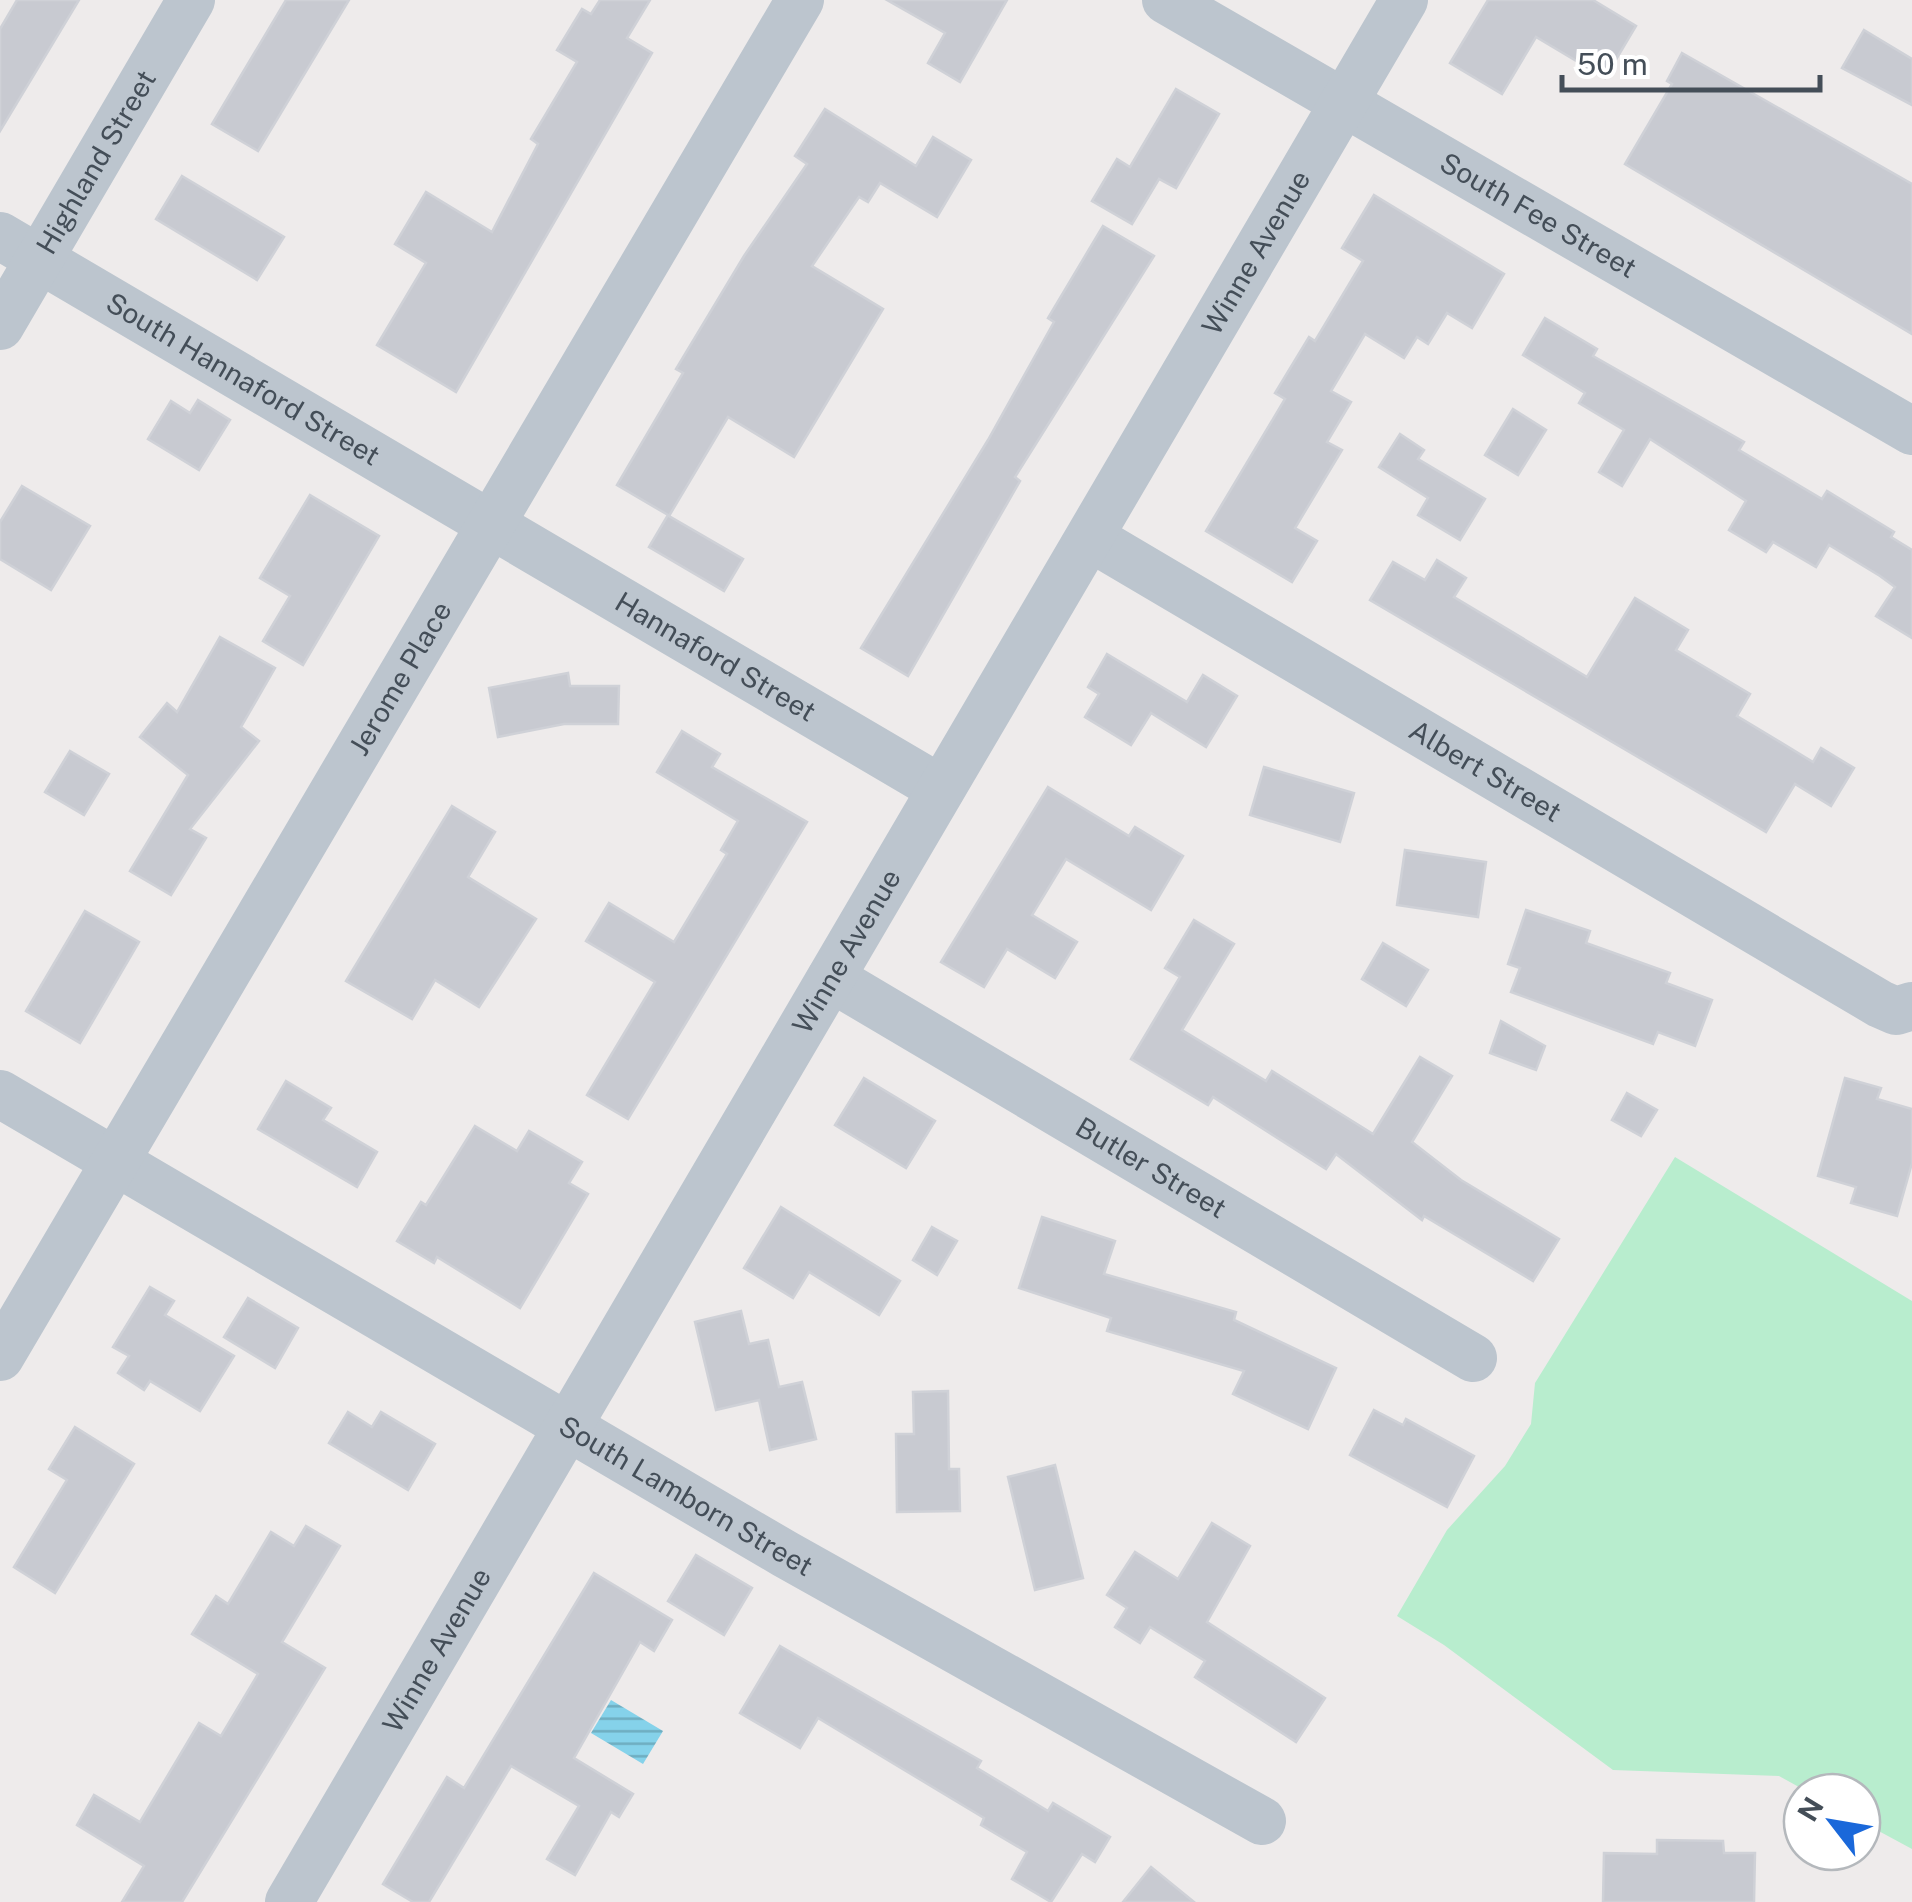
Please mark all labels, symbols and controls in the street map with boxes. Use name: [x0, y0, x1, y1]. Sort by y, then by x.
scale bar: [1562, 30, 1820, 92]
text: 50 m: [1577, 46, 1648, 82]
street label: Highland Street: [29, 64, 162, 260]
street label: South Fee Street: [1435, 145, 1643, 284]
street label: Winne Avenue: [1195, 164, 1317, 340]
street label: South Hannaford Street: [101, 285, 386, 472]
street label: Hannaford Street: [610, 584, 822, 728]
street label: Jerome Place: [342, 595, 458, 761]
street label: Albert Street: [1404, 713, 1568, 828]
street label: Winne Avenue: [785, 863, 907, 1039]
street label: Butler Street: [1070, 1110, 1233, 1224]
street label: South Lamborn Street: [553, 1408, 819, 1582]
street label: Winne Avenue: [375, 1562, 497, 1738]
north arrow: [1782, 1772, 1882, 1872]
text: N: [1790, 1791, 1830, 1827]

